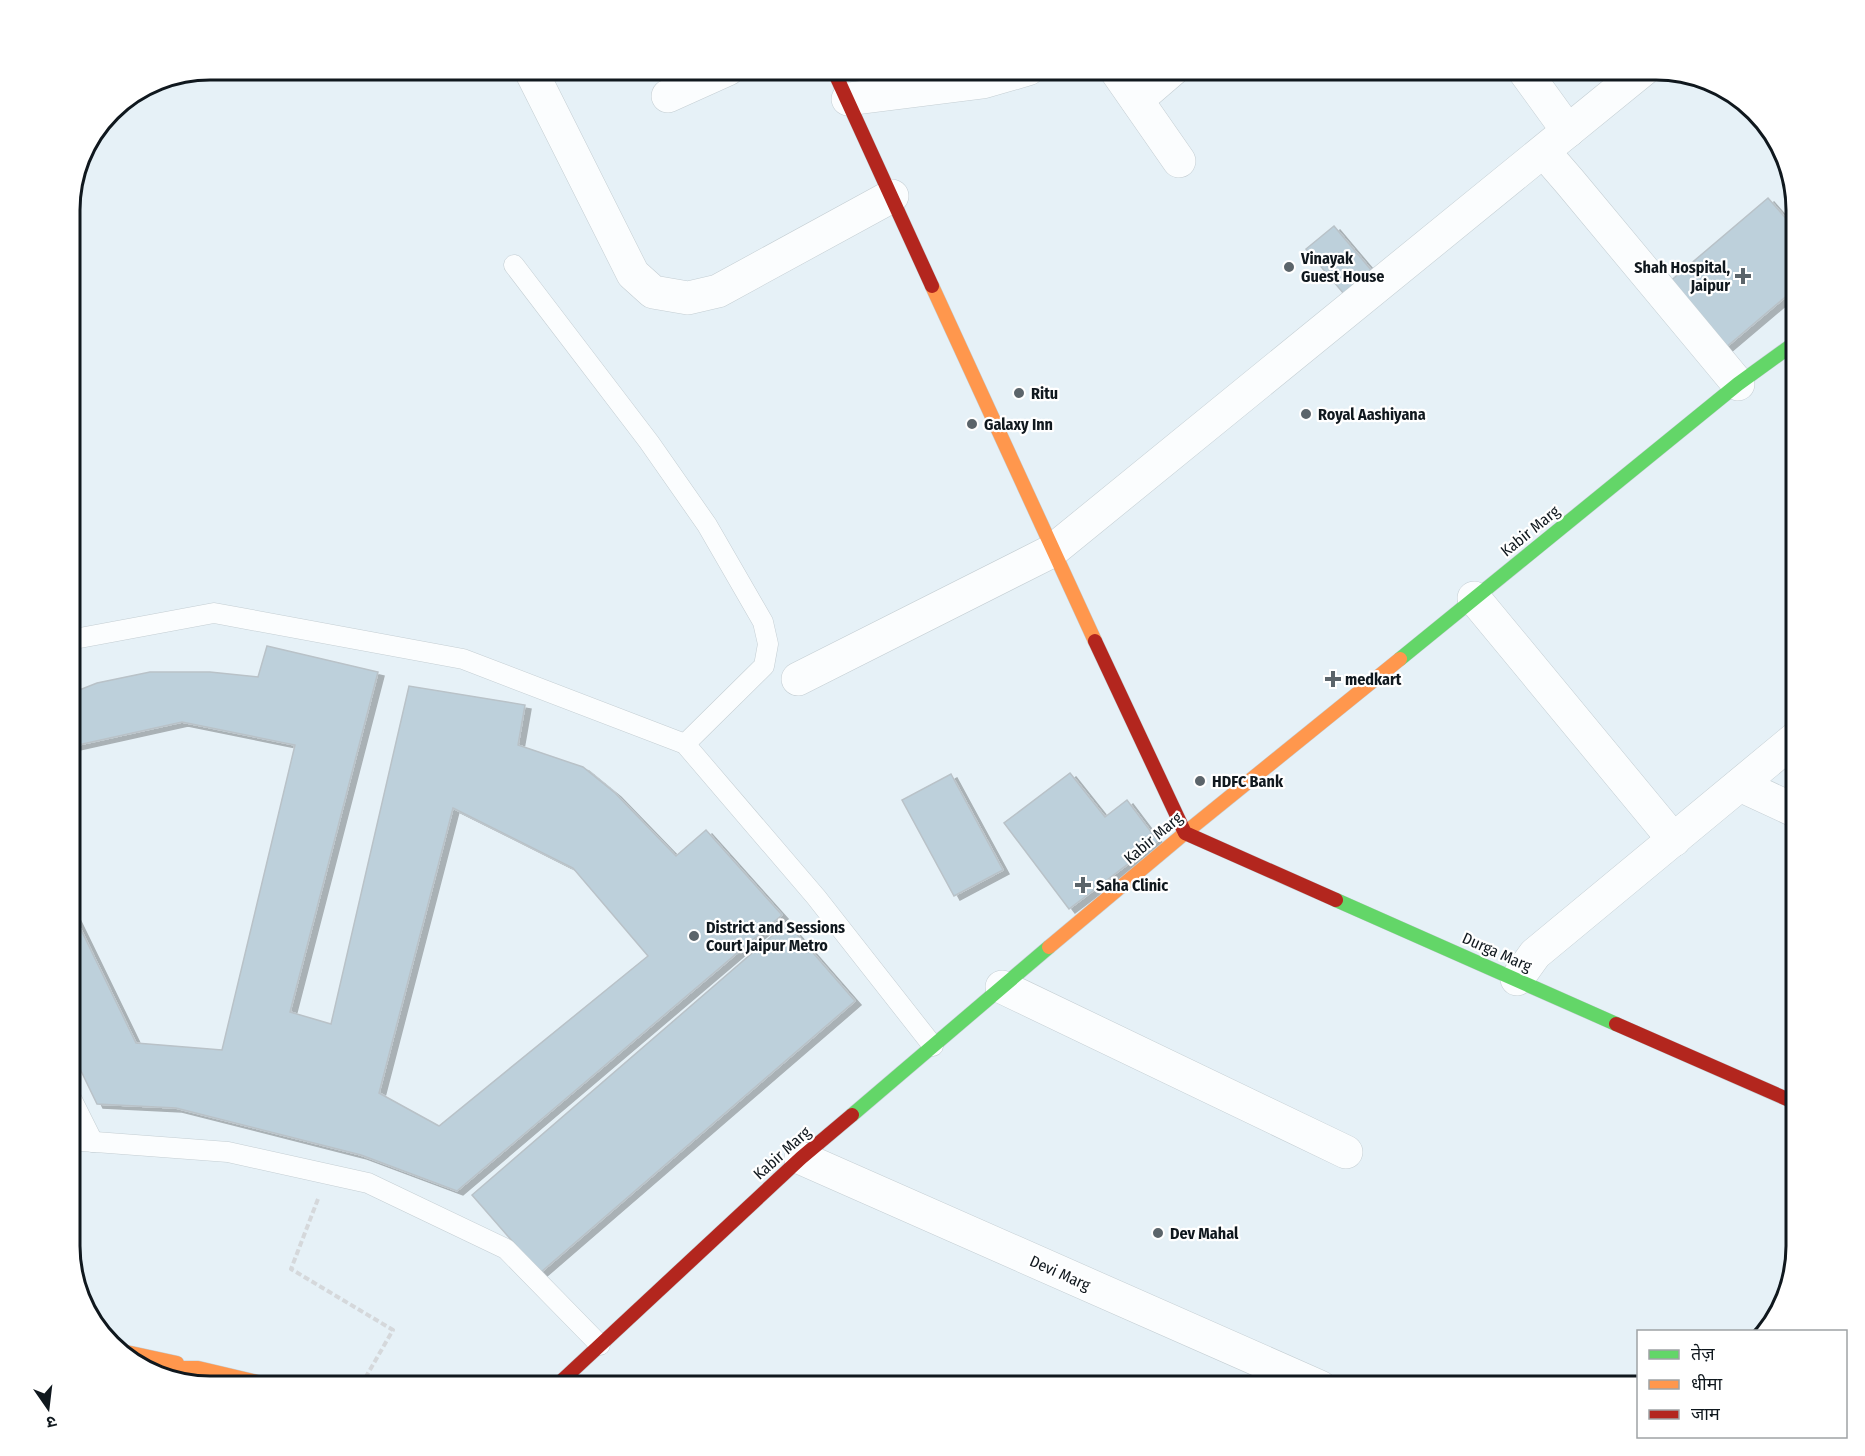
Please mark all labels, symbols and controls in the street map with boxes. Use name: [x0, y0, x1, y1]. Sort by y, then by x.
place label: Vinayak Guest House: [1300, 249, 1384, 286]
place label: Shah Hospital, Jaipur: [1634, 258, 1730, 295]
marker: Vinayak Guest House: [1282, 260, 1296, 274]
marker: Shah Hospital, Jaipur: [1734, 267, 1752, 285]
place label: Ritu: [1031, 384, 1058, 403]
marker: Ritu: [1012, 386, 1026, 400]
place label: Royal Aashiyana: [1318, 405, 1426, 424]
marker: Royal Aashiyana: [1299, 407, 1313, 421]
place label: Galaxy Inn: [984, 415, 1053, 434]
marker: Galaxy Inn: [965, 417, 979, 431]
street label: Kabir Marg: [1497, 501, 1564, 560]
place label: medkart: [1345, 670, 1402, 689]
marker: medkart: [1326, 672, 1340, 686]
place label: HDFC Bank: [1212, 772, 1284, 791]
marker: HDFC Bank: [1193, 774, 1207, 788]
street label: Kabir Marg: [1120, 808, 1186, 868]
marker: Saha Clinic: [1074, 876, 1092, 894]
place label: Saha Clinic: [1096, 876, 1168, 895]
place label: District and Sessions Court Jaipur Metro: [706, 918, 845, 955]
street label: Durga Marg: [1459, 928, 1535, 976]
marker: District and Sessions Court Jaipur Metro: [687, 929, 701, 943]
street label: Kabir Marg: [750, 1122, 815, 1184]
place label: Dev Mahal: [1170, 1224, 1239, 1243]
marker: Dev Mahal: [1151, 1226, 1165, 1240]
street label: Devi Marg: [1027, 1251, 1094, 1295]
legend: [1637, 1330, 1847, 1438]
text: तेज़: [1691, 1343, 1715, 1365]
text: धीमा: [1691, 1373, 1722, 1395]
north arrow: [18, 1378, 78, 1438]
text: जाम: [1691, 1403, 1721, 1425]
text: उ: [44, 1412, 58, 1433]

